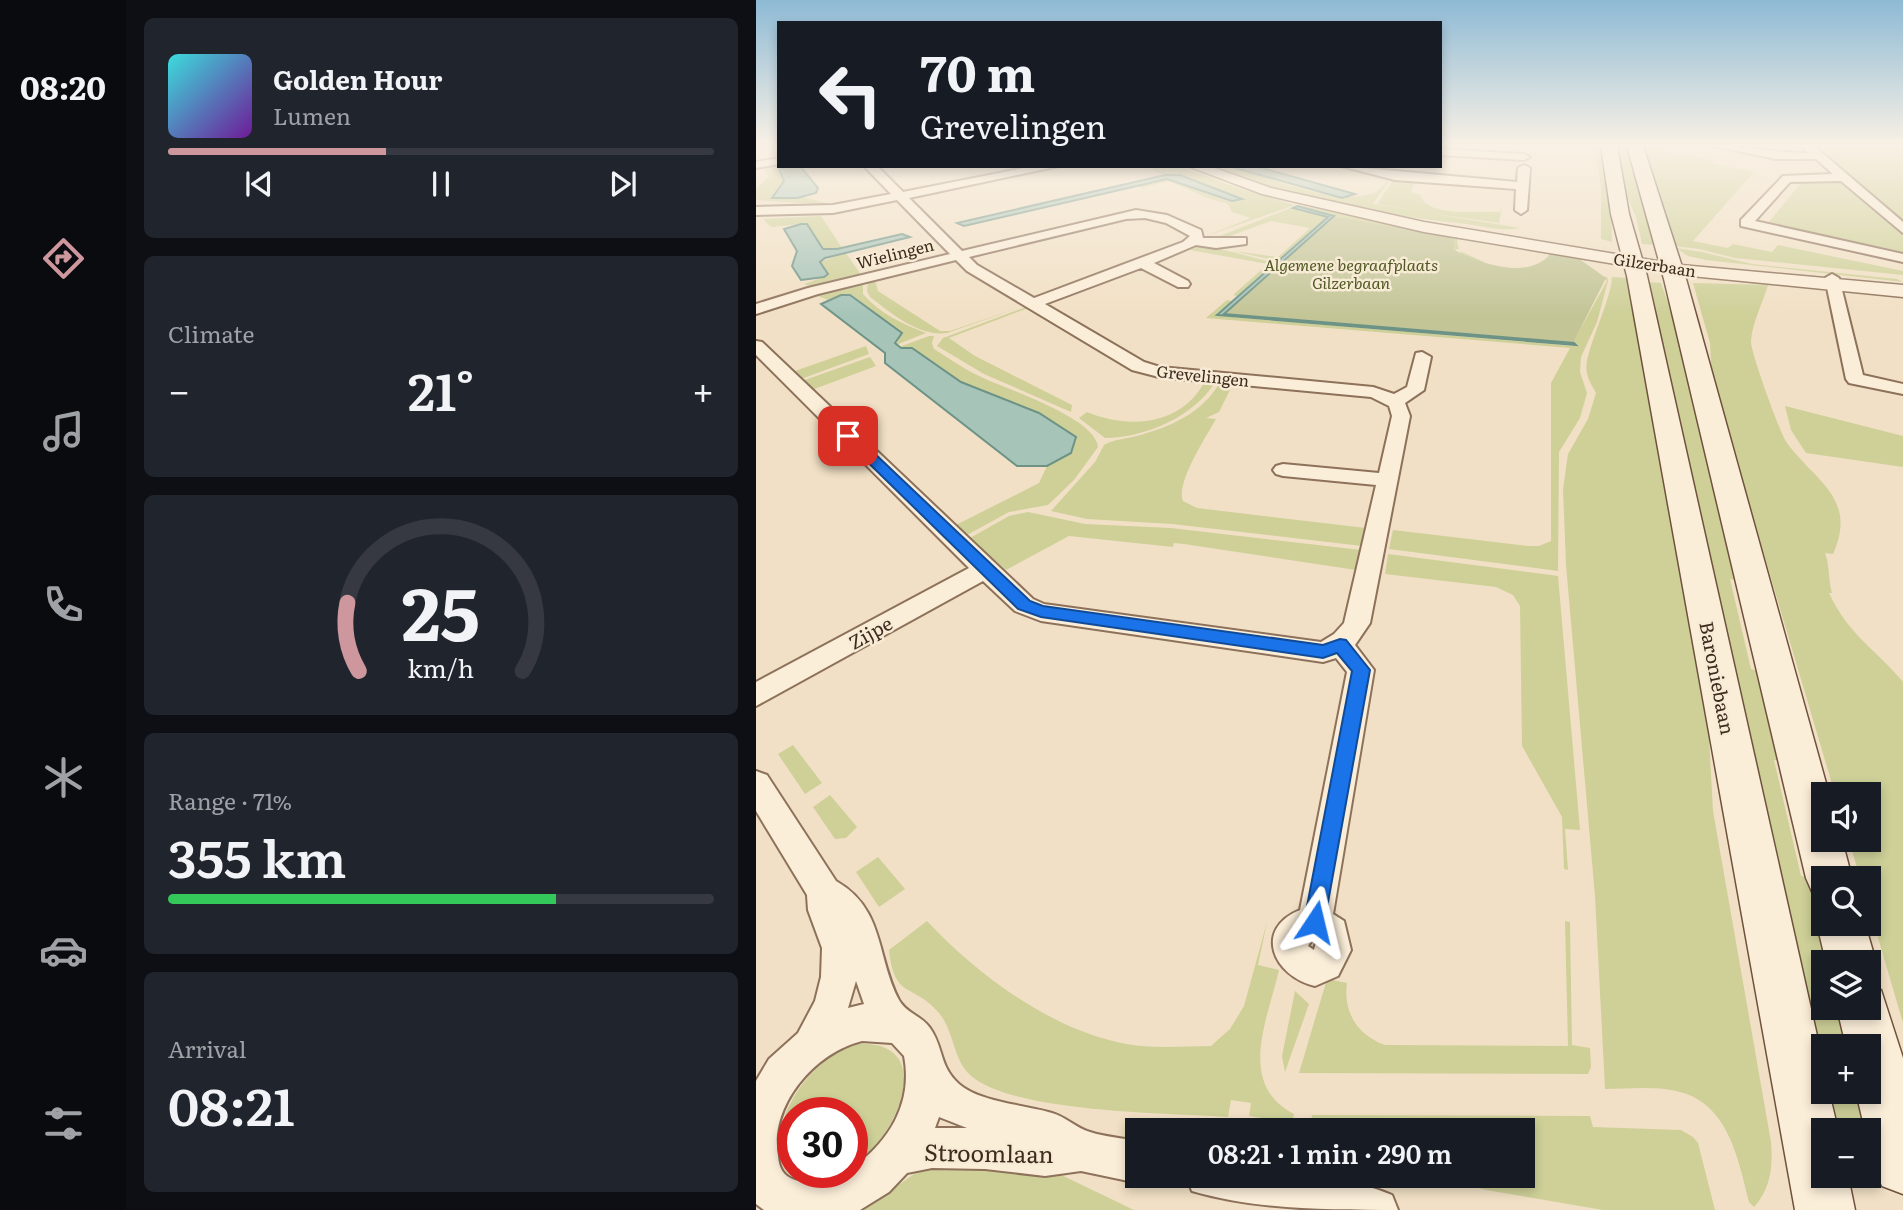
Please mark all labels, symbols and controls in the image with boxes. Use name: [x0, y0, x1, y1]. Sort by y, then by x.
text: 70 m: [920, 34, 1035, 107]
icon: left: [805, 49, 896, 140]
text: Golden Hour: [273, 59, 442, 98]
text: 08:20: [20, 62, 106, 110]
text: Lumen: [273, 98, 351, 132]
text: Grevelingen: [920, 101, 1107, 149]
icon: previous: [240, 165, 278, 203]
icon: pause: [422, 165, 460, 203]
icon: next: [604, 165, 642, 203]
street label: Wielingen: [854, 232, 937, 274]
icon: directions: [39, 234, 88, 283]
street label: Gilzerbaan: [1612, 246, 1698, 282]
park label: Algemene begraafplaats Gilzerbaan: [1264, 252, 1438, 294]
text: Climate: [168, 316, 254, 350]
text: 21°: [408, 350, 474, 427]
street label: Grevelingen: [1155, 358, 1251, 392]
text: −: [168, 360, 190, 417]
text: +: [692, 360, 714, 417]
pin: [818, 406, 878, 466]
icon: music: [39, 407, 88, 456]
icon: arrive: [829, 417, 867, 455]
text: 25: [402, 555, 480, 663]
icon: phone: [39, 580, 88, 629]
street label: Zijpe: [843, 608, 897, 655]
street label: Baroniebaan: [1693, 619, 1743, 737]
text: km/h: [408, 649, 474, 686]
icon: climate: [39, 753, 88, 802]
map controls: [1811, 782, 1881, 1188]
button: sound: [1811, 782, 1881, 852]
text: Range · 71%: [168, 783, 292, 817]
text: 355 km: [168, 817, 347, 894]
button: search: [1811, 866, 1881, 936]
position arrow: [1278, 885, 1352, 959]
icon: car: [39, 926, 88, 975]
button: layers: [1811, 950, 1881, 1020]
text: Arrival: [168, 1031, 247, 1065]
button: +: [1811, 1034, 1881, 1104]
text: 08:21: [168, 1065, 295, 1142]
speed limit sign: 30: [777, 1097, 868, 1188]
icon: filters: [39, 1099, 88, 1148]
button: −: [1811, 1118, 1881, 1188]
text: 08:21 · 1 min · 290 m: [1208, 1133, 1452, 1172]
street label: Stroomlaan: [924, 1134, 1054, 1170]

